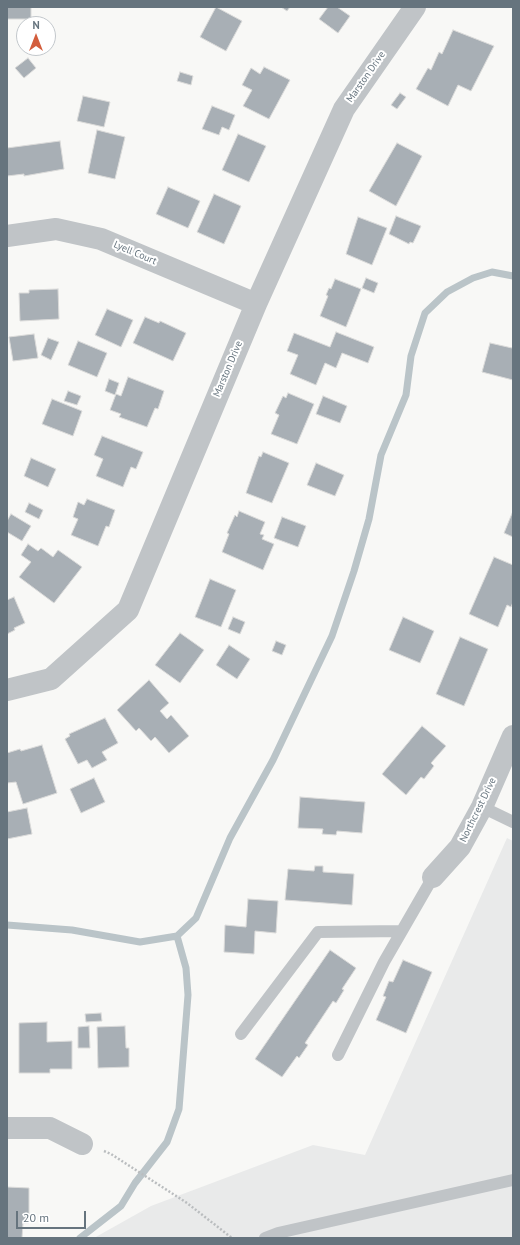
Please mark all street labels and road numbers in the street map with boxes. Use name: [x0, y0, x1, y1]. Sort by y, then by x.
street label: Marston Drive: [344, 49, 388, 105]
street label: Lyell Court: [112, 239, 158, 267]
street label: Marston Drive: [211, 339, 245, 399]
street label: Northcrest Drive: [457, 776, 499, 844]

